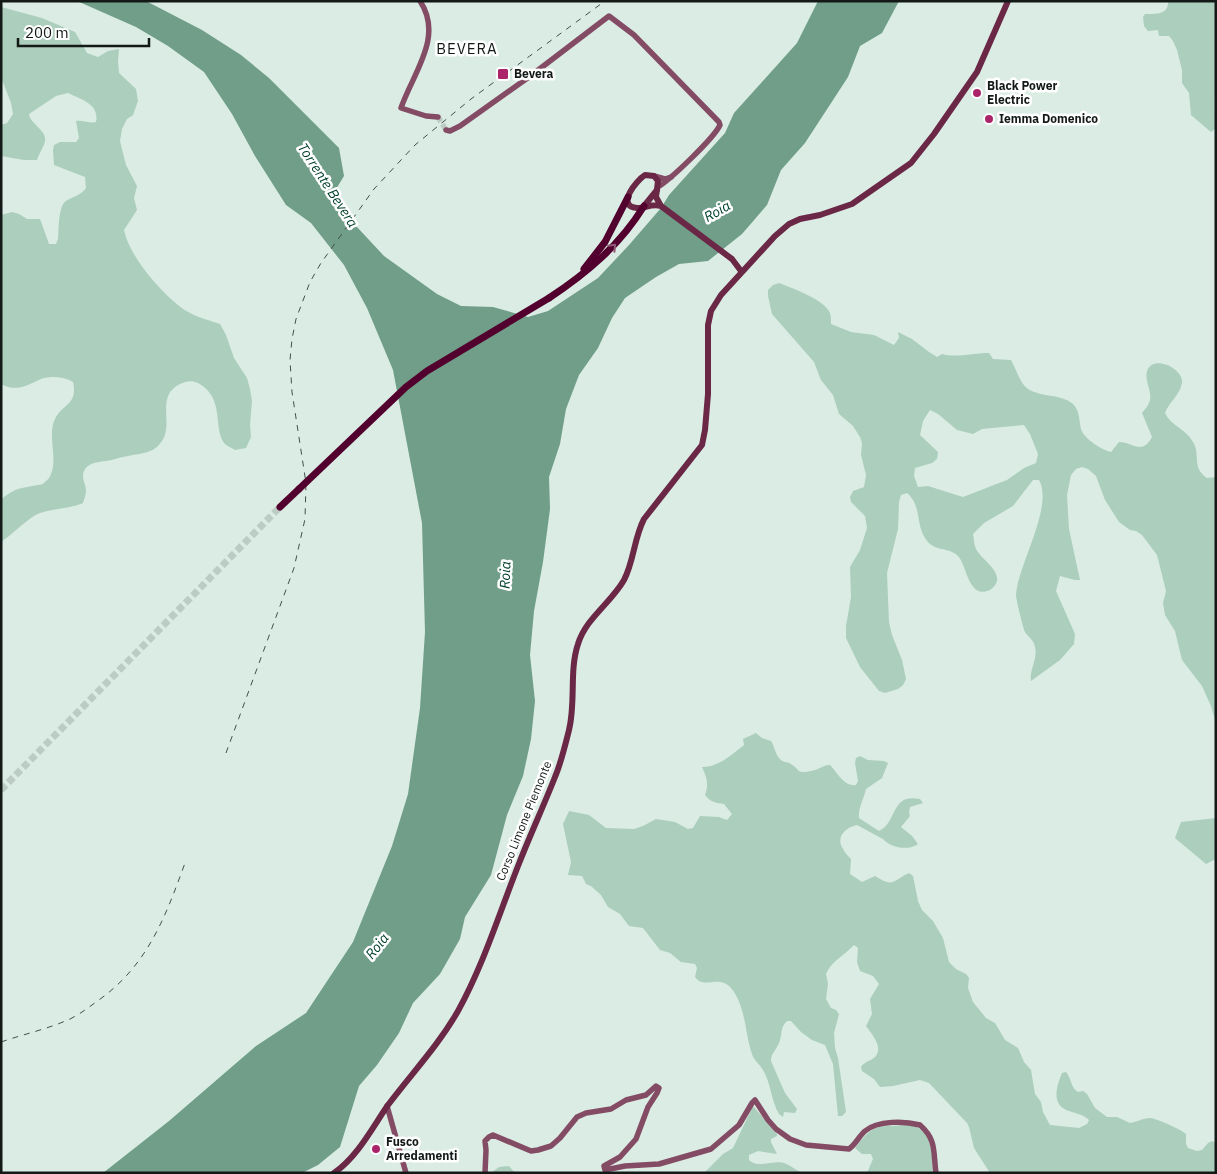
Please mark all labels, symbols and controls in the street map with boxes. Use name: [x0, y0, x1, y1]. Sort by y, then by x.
scale bar: [18, 15, 149, 47]
text: 200 m: [25, 23, 69, 42]
district label: BEVERA: [436, 39, 498, 58]
place label: Bevera: [514, 66, 553, 81]
marker: Bevera: [496, 67, 510, 81]
place label: Black Power Electric: [987, 78, 1057, 107]
marker: Black Power Electric: [971, 87, 983, 99]
place label: Iemma Domenico: [999, 111, 1098, 126]
marker: Iemma Domenico: [983, 113, 995, 125]
water label: Torrente Bevera: [294, 139, 362, 231]
water label: Roia: [700, 196, 734, 226]
one-way arrow: [607, 244, 616, 253]
water label: Roia: [496, 561, 514, 589]
street label: Corso Limone Piemonte: [493, 758, 555, 883]
water label: Roia: [361, 929, 393, 963]
place label: Fusco Arredamenti: [386, 1134, 457, 1163]
marker: Fusco Arredamenti: [370, 1143, 382, 1155]

